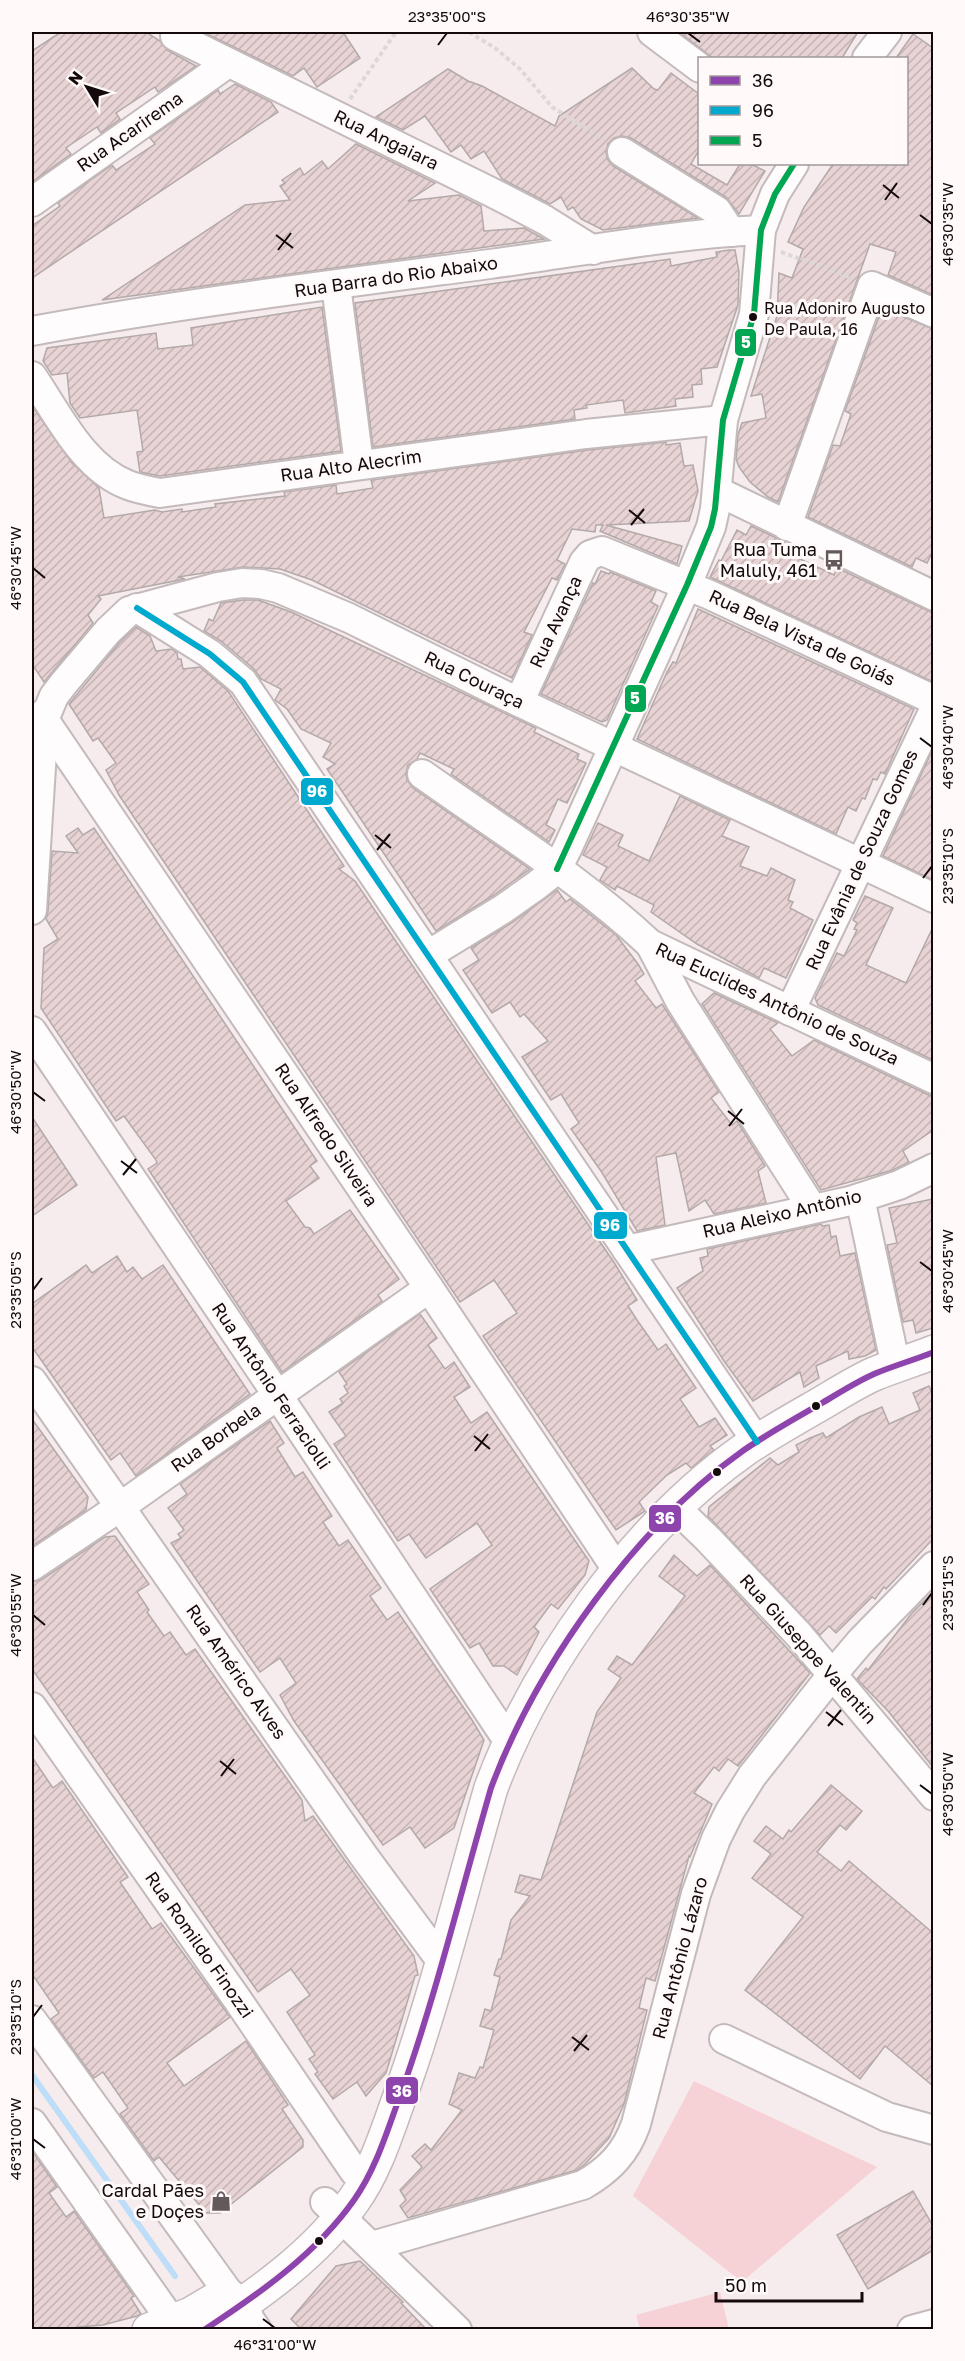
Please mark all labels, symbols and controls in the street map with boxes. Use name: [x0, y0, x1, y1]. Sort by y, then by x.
text: 23°35'00"S: [408, 7, 486, 25]
text: 46°30'35"W: [646, 7, 730, 25]
north arrow: [57, 57, 117, 117]
legend: [698, 57, 908, 165]
text: N: [64, 67, 87, 89]
text: 36: [752, 69, 773, 91]
street label: Rua Acarirema: [72, 86, 187, 176]
text: 96: [752, 99, 774, 121]
street label: Rua Angaiara: [330, 104, 442, 174]
text: 5: [752, 129, 762, 151]
text: 46°30'35"W: [938, 182, 956, 266]
street label: Rua Barra do Rio Abaixo: [293, 251, 499, 301]
place label: Rua Adoniro Augusto De Paula, 16: [764, 298, 925, 339]
marker: Rua Adoniro Augusto De Paula, 16: [747, 311, 759, 323]
line badge: 5: [734, 328, 757, 357]
text: 5: [741, 332, 751, 352]
street label: Rua Alto Alecrim: [279, 444, 423, 486]
text: 46°30'45"W: [6, 526, 24, 610]
place label: Rua Tuma Maluly, 461: [720, 538, 817, 581]
bus stop icon: Rua Tuma Maluly, 461: [822, 548, 846, 572]
street label: Rua Avança: [524, 572, 586, 671]
street label: Rua Bela Vista de Goiás: [706, 584, 899, 690]
street label: Rua Couraça: [421, 645, 528, 713]
line badge: 5: [624, 684, 647, 713]
text: 5: [630, 688, 640, 708]
text: 46°30'40"W: [938, 705, 956, 789]
street label: Rua Evânia de Souza Gomes: [800, 746, 922, 974]
line badge: 96: [300, 777, 334, 806]
text: 96: [307, 781, 327, 801]
text: 23°35'10"S: [938, 828, 956, 904]
street label: Rua Euclides Antônio de Souza: [652, 937, 903, 1069]
text: 46°30'50"W: [6, 1050, 24, 1134]
street label: Rua Alfredo Silveira: [271, 1058, 383, 1210]
street label: Rua Aleixo Antônio: [700, 1184, 863, 1242]
line badge: 96: [593, 1211, 628, 1240]
text: 96: [600, 1215, 620, 1235]
text: 46°30'45"W: [938, 1229, 956, 1313]
text: 23°35'05"S: [6, 1251, 24, 1329]
street label: Rua Antônio Ferraciolli: [208, 1298, 336, 1473]
street label: Rua Borbela: [166, 1398, 265, 1476]
unlabelled marker: [810, 1400, 822, 1412]
unlabelled marker: [711, 1466, 723, 1478]
line badge: 36: [648, 1504, 682, 1533]
text: 36: [655, 1508, 675, 1528]
text: 23°35'15"S: [938, 1555, 956, 1631]
street label: Rua Giuseppe Valentin: [736, 1569, 882, 1728]
text: 46°30'55"W: [6, 1573, 24, 1657]
street label: Rua Américo Alves: [182, 1600, 292, 1743]
text: 46°30'50"W: [938, 1752, 956, 1836]
street label: Rua Romildo Finozzi: [141, 1867, 259, 2022]
street label: Rua Antônio Lázaro: [647, 1874, 711, 2041]
text: 23°35'10"S: [6, 1979, 24, 2055]
line badge: 36: [385, 2076, 419, 2105]
text: 36: [392, 2081, 412, 2101]
text: 46°31'00"W: [6, 2098, 24, 2180]
place label: Cardal Pães e Doçes: [101, 2179, 204, 2222]
shop icon: Cardal Pães e Doçes: [209, 2189, 233, 2213]
unlabelled marker: [313, 2235, 325, 2247]
scale bar: [716, 2265, 862, 2303]
text: 50 m: [725, 2274, 767, 2296]
text: 46°31'00"W: [234, 2335, 316, 2353]

